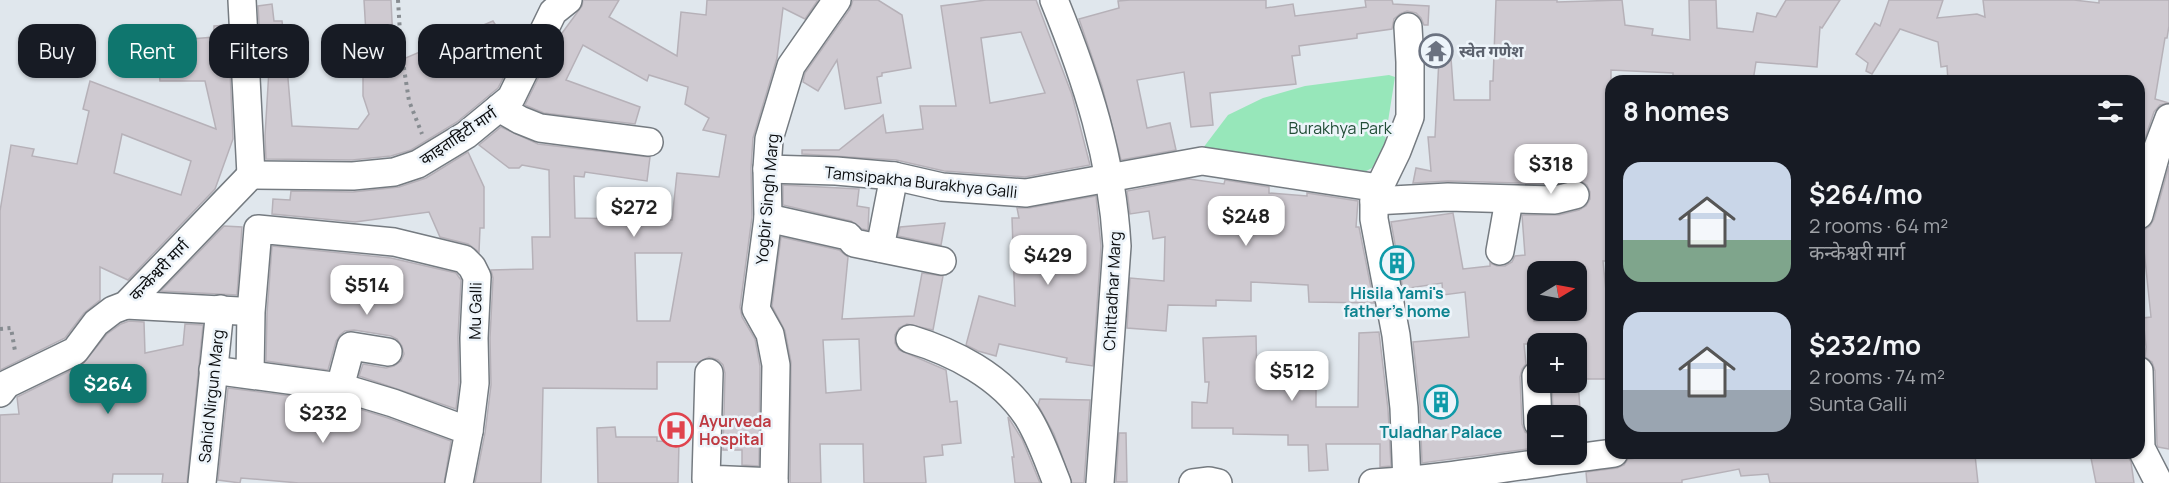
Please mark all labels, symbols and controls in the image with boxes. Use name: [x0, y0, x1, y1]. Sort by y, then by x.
chip: Buy: [18, 24, 96, 78]
chip: Rent: [108, 24, 197, 78]
chip: Filters: [209, 24, 309, 78]
chip: New: [321, 24, 406, 78]
chip: Apartment: [418, 24, 564, 78]
temple icon: स्वेत गणेश: [1418, 33, 1454, 69]
place label: स्वेत गणेश: [1459, 40, 1524, 62]
text: 8 homes: [1623, 93, 1729, 129]
icon: filters: [2094, 95, 2127, 128]
street label: काइताहिटी मार्ग: [415, 102, 502, 170]
park label: Burakhya Park: [1288, 117, 1393, 139]
street label: Yogbir Singh Marg: [750, 133, 784, 265]
pin: $318: [1515, 144, 1587, 195]
text: $318: [1528, 150, 1574, 177]
street label: Tamsipakha Burakhya Galli: [824, 161, 1018, 203]
text: $264/mo: [1809, 176, 1923, 212]
icon: home: [1671, 186, 1743, 258]
pin: $272: [598, 187, 670, 238]
text: $272: [610, 193, 658, 220]
pin: $248: [1210, 196, 1282, 247]
text: $248: [1222, 202, 1270, 229]
text: 2 rooms · 64 m²: [1809, 212, 1948, 239]
street label: Chittadhar Marg: [1098, 231, 1126, 351]
street label: कन्केश्वरी मार्ग: [124, 234, 194, 305]
pin: $429: [1012, 235, 1084, 286]
text: कन्केश्वरी मार्ग: [1809, 239, 1905, 266]
text: $429: [1023, 241, 1073, 268]
building icon: Hisila Yami's father's home: [1379, 245, 1415, 281]
north arrow: [1527, 261, 1587, 321]
map controls: [1527, 261, 1587, 465]
pin: $514: [331, 265, 403, 316]
text: $514: [344, 271, 390, 298]
street label: Mu Galli: [463, 282, 487, 340]
place label: Hisila Yami's father's home: [1344, 282, 1451, 322]
text: $232/mo: [1809, 327, 1921, 363]
street label: Sahid Nirgun Marg: [193, 328, 229, 464]
button: +: [1527, 333, 1587, 393]
icon: home: [1671, 336, 1743, 408]
pin: $512: [1256, 351, 1328, 402]
text: $512: [1270, 357, 1314, 384]
text: 2 rooms · 74 m²: [1809, 363, 1945, 390]
pin: $264: [72, 364, 144, 415]
text: $264: [83, 370, 133, 397]
building icon: Tuladhar Palace: [1423, 384, 1459, 420]
text: Sunta Galli: [1809, 390, 1907, 417]
pin: $232: [287, 393, 359, 444]
text: $232: [299, 399, 347, 426]
button: −: [1527, 405, 1587, 465]
place label: Ayurveda Hospital: [699, 410, 772, 450]
hospital icon: Ayurveda Hospital: [658, 412, 694, 448]
place label: Tuladhar Palace: [1380, 421, 1503, 443]

